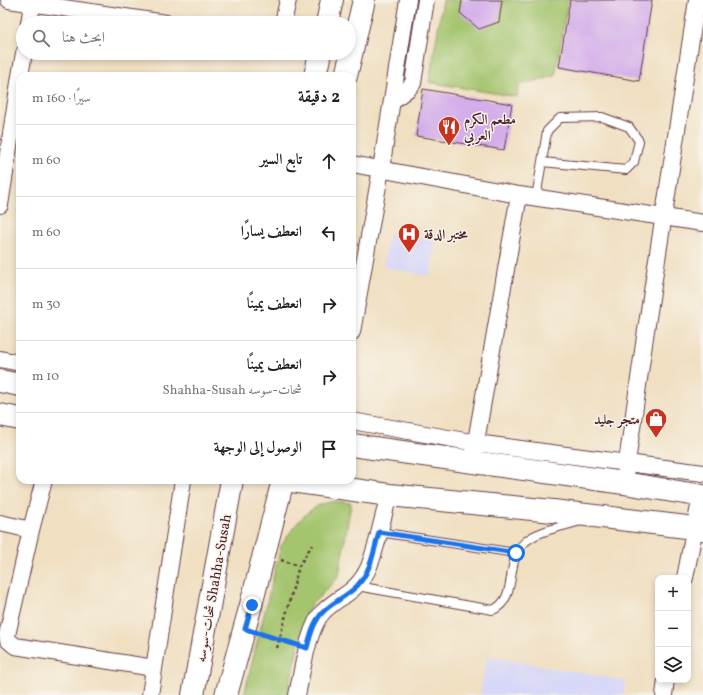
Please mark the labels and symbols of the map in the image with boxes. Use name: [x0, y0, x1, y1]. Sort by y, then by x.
place label: مطعم الكرم العربي: [463, 111, 516, 147]
restaurant icon: مطعم الكرم العربي: [436, 114, 462, 147]
hospital icon: مختبر الدقة: [396, 221, 422, 254]
place label: مختبر الدقة: [424, 226, 468, 245]
shop icon: متجر جليد: [643, 406, 669, 439]
place label: متجر جليد: [594, 411, 640, 430]
street label: شحات-سوسه Shahha-Susah: [192, 513, 237, 664]
route start: [507, 544, 525, 562]
route end: [243, 596, 261, 614]

